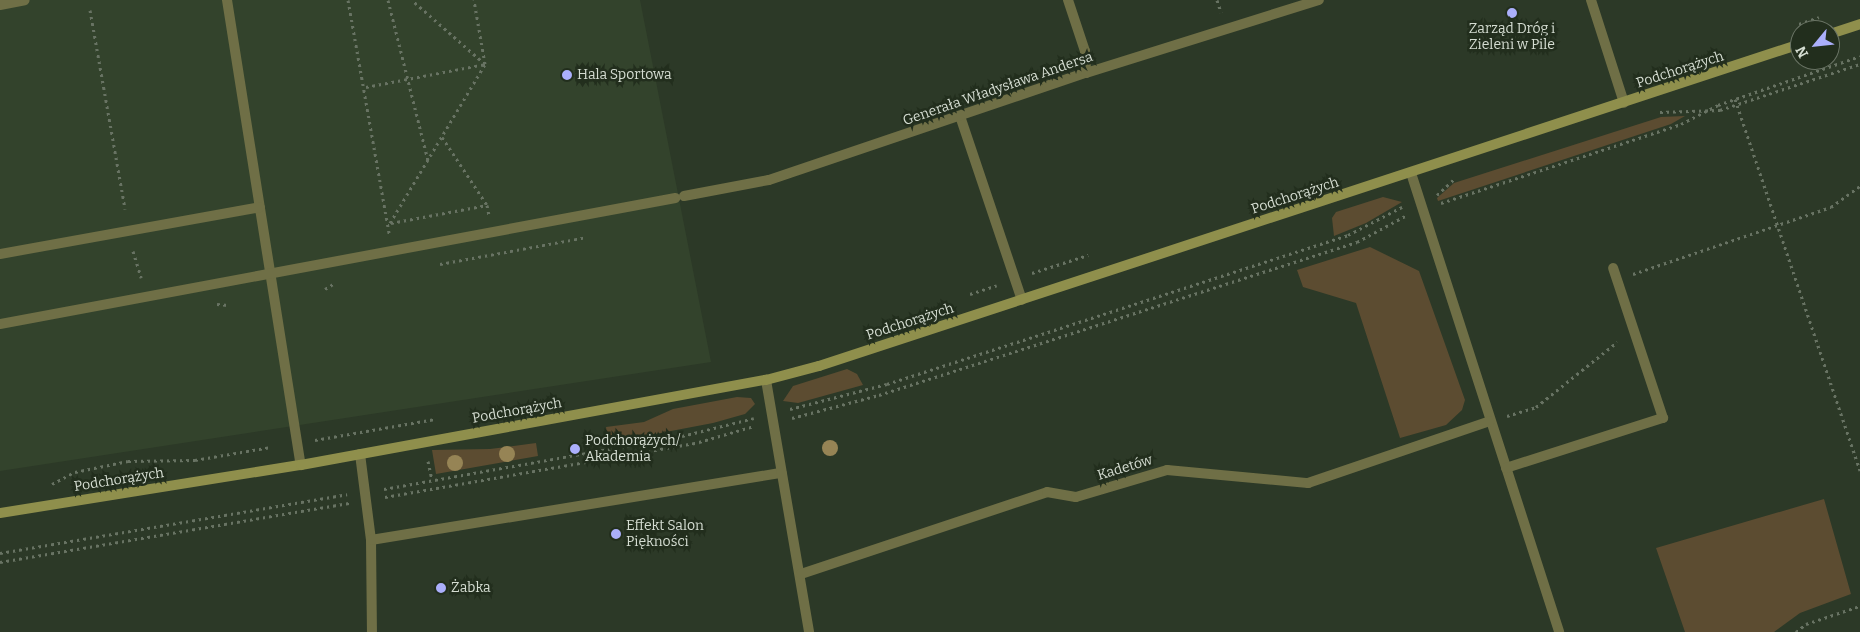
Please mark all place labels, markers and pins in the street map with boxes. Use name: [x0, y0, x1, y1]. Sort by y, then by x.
marker: Zarząd Dróg i Zieleni w Pile: [1506, 7, 1518, 19]
place label: Zarząd Dróg i Zieleni w Pile: [1469, 21, 1555, 54]
place label: Hala Sportowa: [577, 67, 672, 83]
marker: Hala Sportowa: [561, 69, 573, 81]
place label: Podchorążych/ Akademia: [585, 433, 681, 466]
marker: Podchorążych/ Akademia: [569, 443, 581, 455]
place label: Effekt Salon Piękności: [626, 518, 704, 550]
marker: Effekt Salon Piękności: [610, 528, 622, 540]
place label: Żabka: [451, 580, 491, 596]
marker: Żabka: [435, 582, 447, 594]

